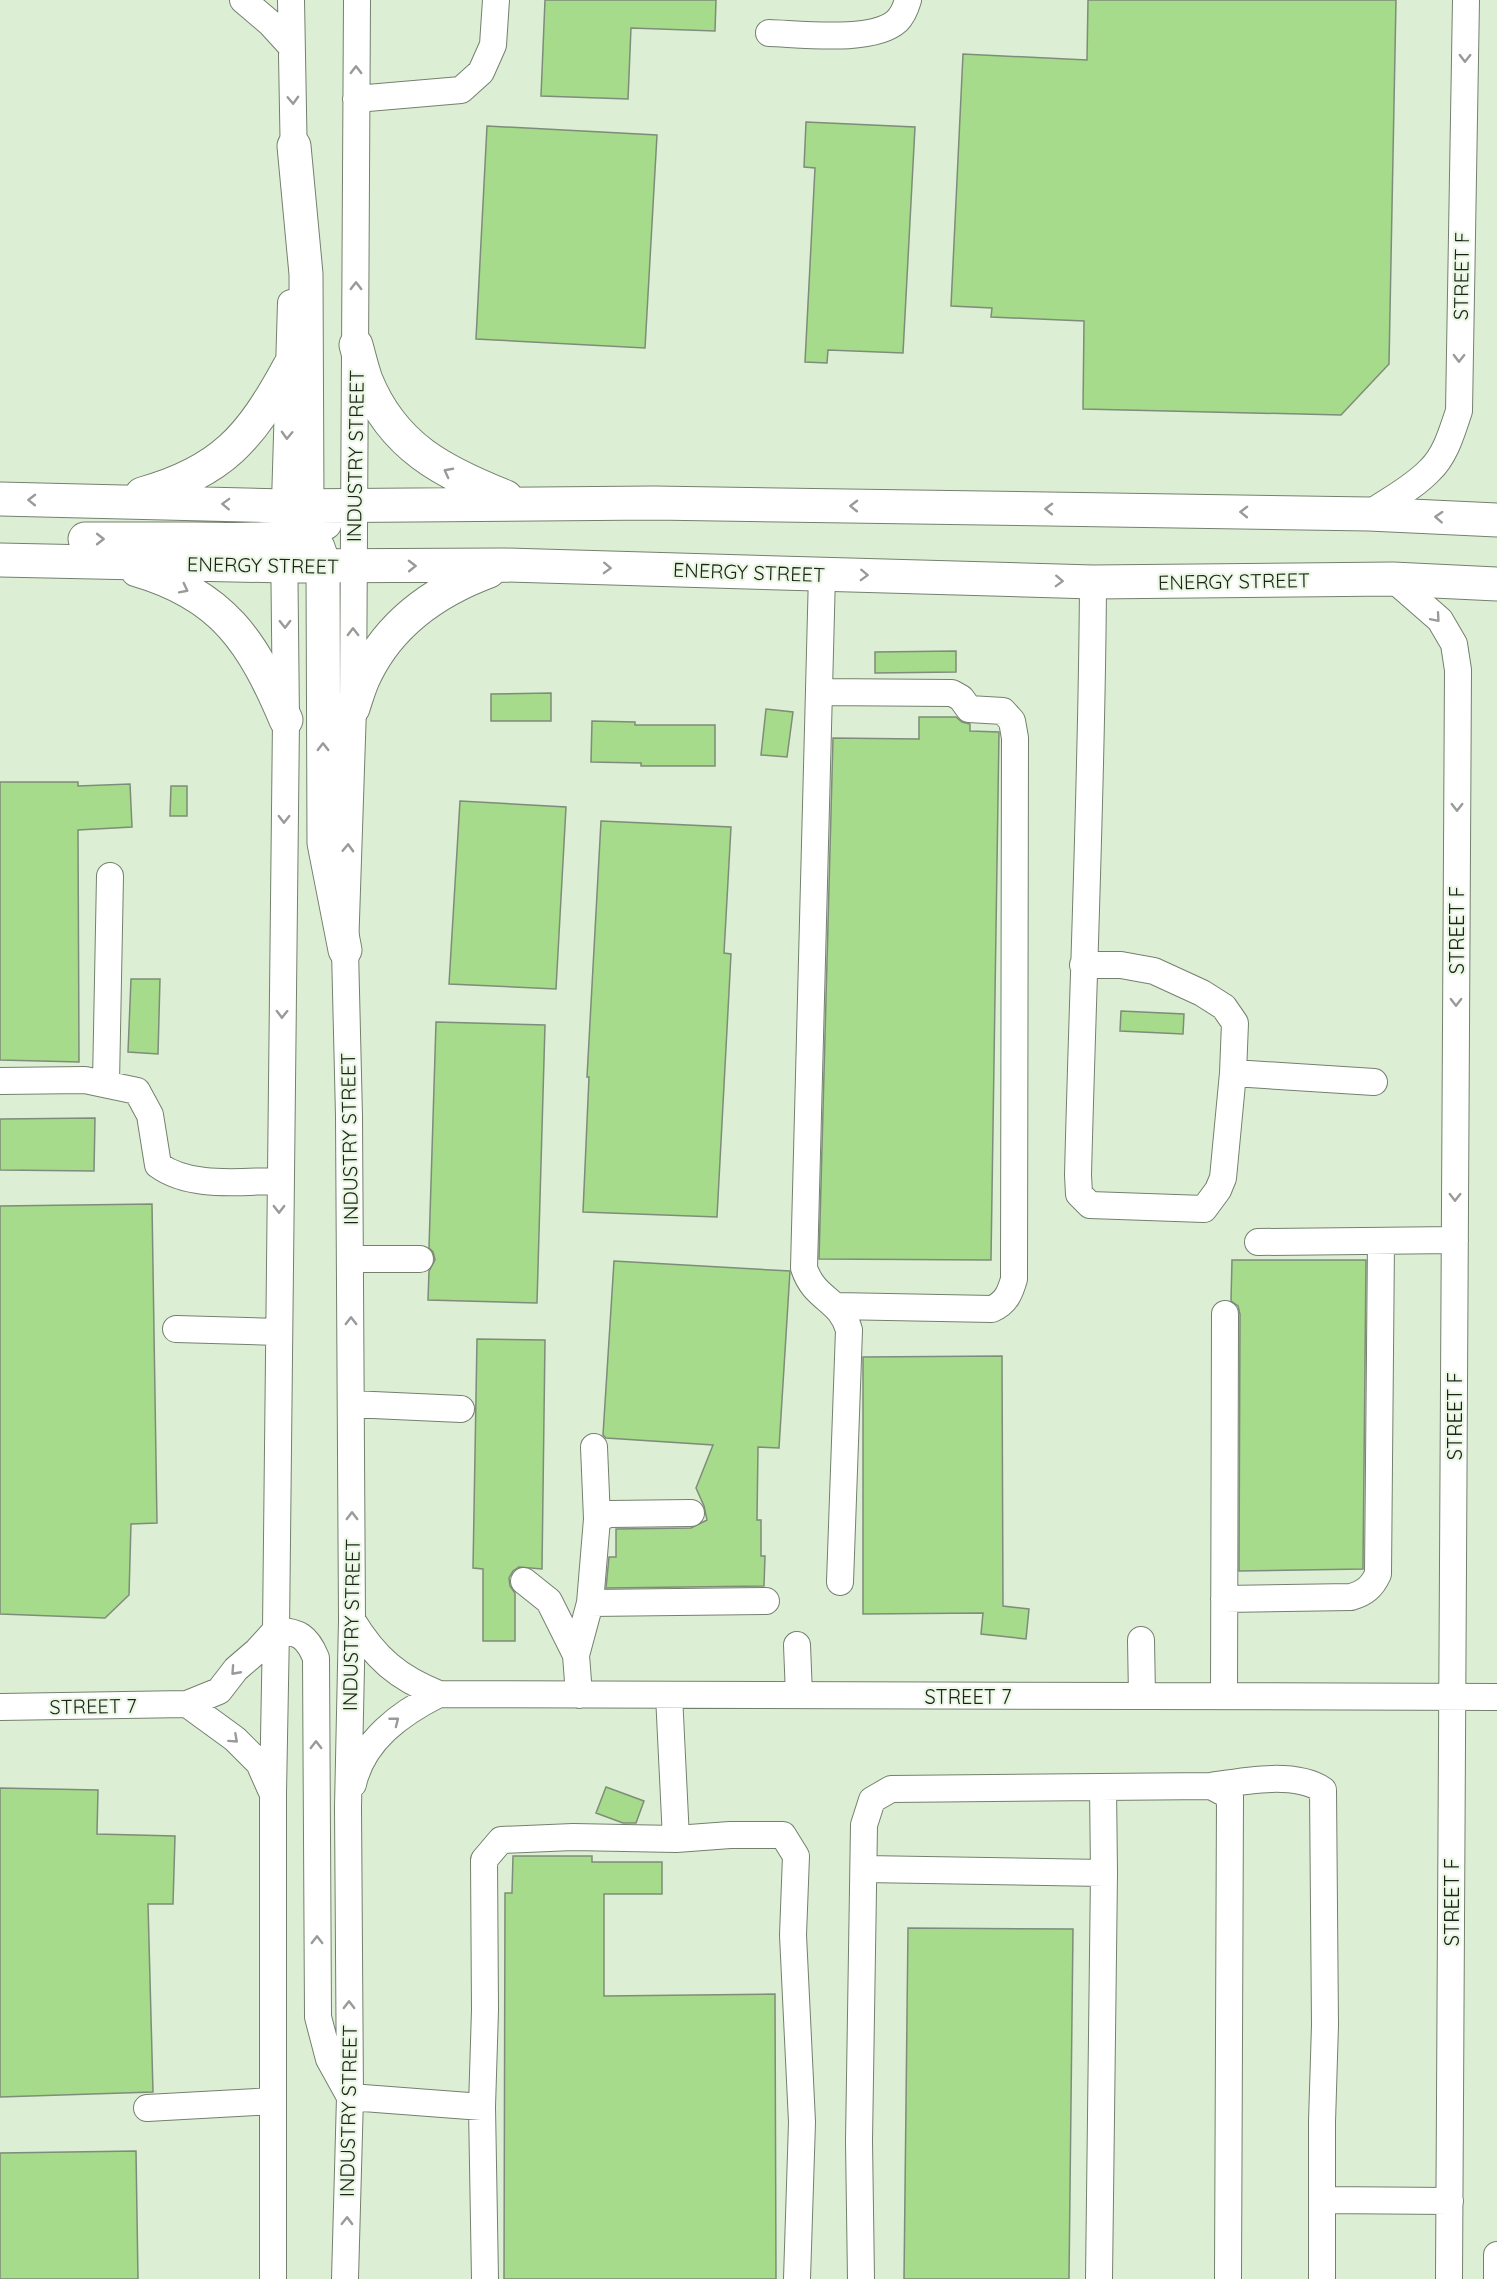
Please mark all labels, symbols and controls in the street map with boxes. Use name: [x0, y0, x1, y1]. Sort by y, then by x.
one-way arrow: [1458, 54, 1471, 63]
one-way arrow: [350, 66, 362, 75]
one-way arrow: [286, 96, 299, 105]
street label: STREET F: [1448, 232, 1474, 320]
one-way arrow: [350, 282, 362, 291]
one-way arrow: [1453, 354, 1466, 363]
street label: INDUSTRY STREET: [341, 370, 369, 542]
one-way arrow: [281, 431, 293, 440]
one-way arrow: [444, 468, 455, 479]
one-way arrow: [27, 494, 36, 506]
one-way arrow: [222, 498, 231, 510]
one-way arrow: [849, 499, 858, 512]
one-way arrow: [1044, 502, 1053, 515]
one-way arrow: [1239, 505, 1248, 518]
one-way arrow: [1434, 511, 1443, 524]
one-way arrow: [95, 533, 104, 545]
street label: ENERGY STREET: [187, 551, 339, 579]
street label: ENERGY STREET: [673, 557, 825, 587]
one-way arrow: [407, 560, 416, 572]
one-way arrow: [602, 561, 611, 574]
street label: ENERGY STREET: [1158, 567, 1310, 595]
one-way arrow: [860, 569, 869, 582]
one-way arrow: [1055, 575, 1064, 587]
one-way arrow: [178, 582, 188, 593]
one-way arrow: [1429, 611, 1440, 622]
one-way arrow: [279, 620, 291, 629]
one-way arrow: [347, 627, 359, 636]
one-way arrow: [317, 743, 329, 752]
one-way arrow: [1451, 803, 1463, 812]
one-way arrow: [278, 815, 290, 824]
one-way arrow: [342, 843, 355, 852]
street label: STREET F: [1444, 886, 1469, 974]
one-way arrow: [1450, 998, 1462, 1007]
one-way arrow: [276, 1010, 288, 1019]
street label: INDUSTRY STREET: [335, 1053, 363, 1225]
one-way arrow: [1449, 1193, 1461, 1202]
one-way arrow: [273, 1205, 285, 1214]
one-way arrow: [345, 1316, 357, 1325]
street label: STREET F: [1442, 1372, 1467, 1460]
one-way arrow: [346, 1511, 358, 1520]
street label: INDUSTRY STREET: [337, 1539, 365, 1711]
one-way arrow: [231, 1665, 242, 1675]
street label: STREET 7: [924, 1684, 1012, 1709]
street label: STREET 7: [49, 1693, 137, 1719]
one-way arrow: [388, 1717, 399, 1728]
one-way arrow: [227, 1732, 238, 1743]
one-way arrow: [310, 1741, 322, 1750]
street label: STREET F: [1439, 1858, 1464, 1946]
one-way arrow: [311, 1936, 323, 1945]
one-way arrow: [343, 2000, 355, 2009]
street label: INDUSTRY STREET: [334, 2025, 362, 2197]
one-way arrow: [341, 2216, 353, 2225]

